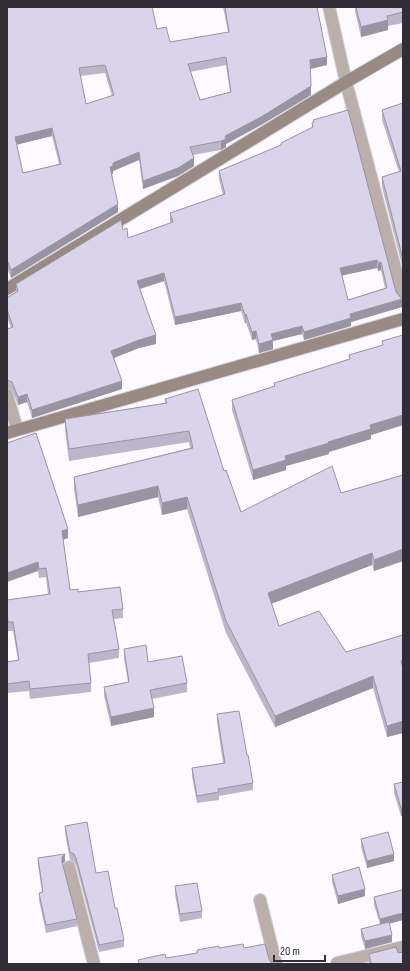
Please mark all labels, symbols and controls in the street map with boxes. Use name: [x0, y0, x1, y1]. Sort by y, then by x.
scale bar: [274, 937, 325, 963]
text: 20 m: [280, 944, 300, 959]

